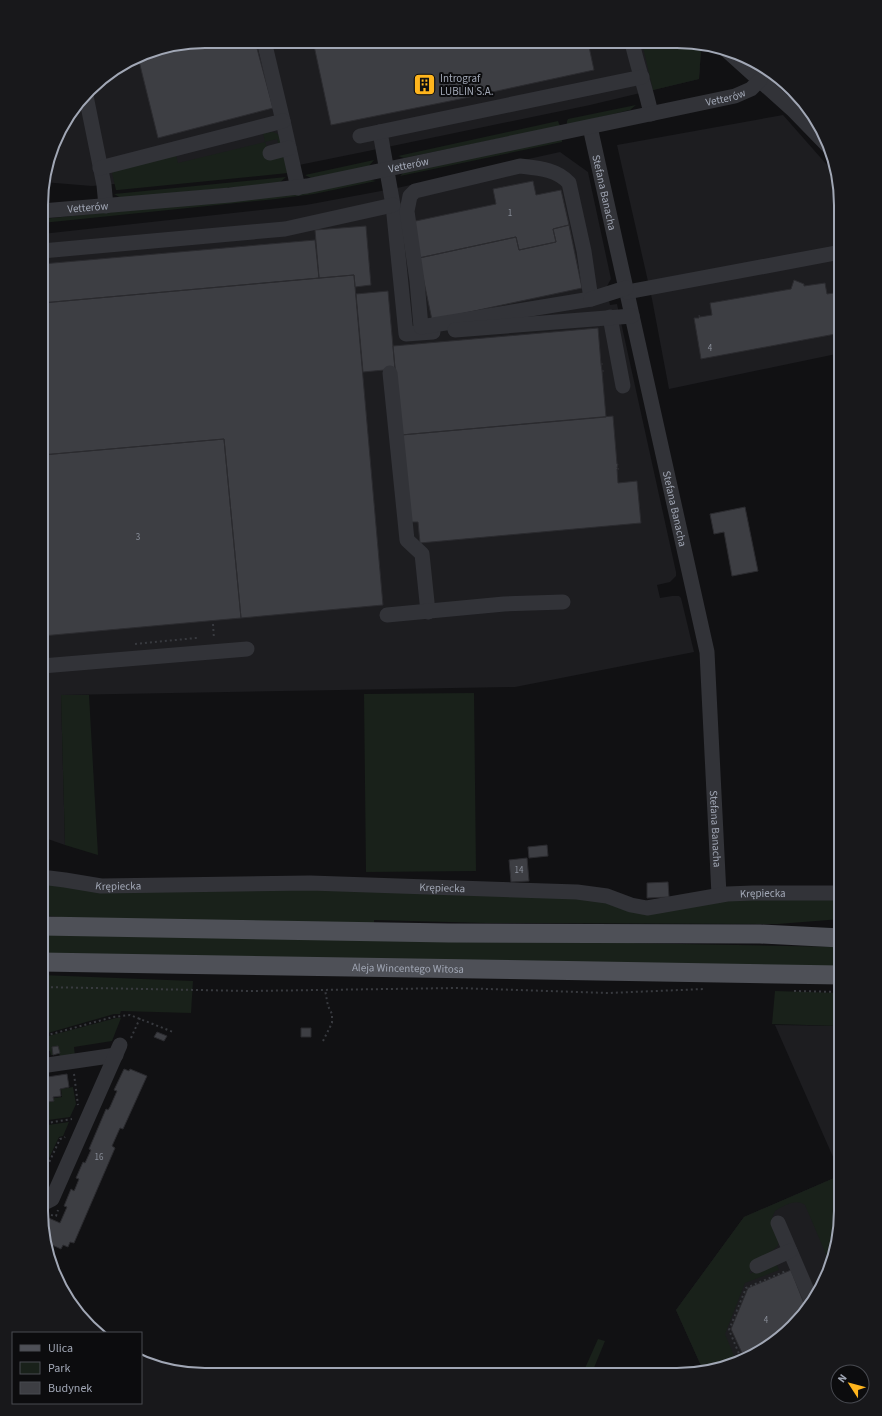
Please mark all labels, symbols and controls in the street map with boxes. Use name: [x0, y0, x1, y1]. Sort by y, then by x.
building icon: Intrograf LUBLIN S.A.: [412, 71, 438, 97]
place label: Intrograf LUBLIN S.A.: [440, 71, 494, 99]
street label: Vetterów: [704, 85, 748, 110]
street label: Stefana Banacha: [588, 153, 620, 232]
street label: Vetterów: [387, 154, 430, 177]
street label: Vetterów: [67, 198, 109, 217]
house number: 1: [508, 207, 512, 220]
house number: 4: [708, 342, 713, 355]
street label: Stefana Banacha: [659, 469, 690, 548]
house number: 3: [136, 531, 141, 544]
street label: Stefana Banacha: [706, 790, 725, 868]
house number: 14: [515, 864, 524, 877]
street label: Krępiecka: [94, 878, 141, 894]
street label: Krępiecka: [419, 880, 465, 896]
street label: Krępiecka: [740, 886, 786, 901]
street label: Aleja Wincentego Witosa: [352, 960, 464, 977]
house number: 16: [95, 1151, 104, 1164]
house number: 4: [764, 1314, 769, 1327]
legend: [12, 1332, 142, 1404]
text: Ulica: [48, 1340, 73, 1357]
text: Park: [48, 1360, 70, 1377]
north arrow: [830, 1364, 870, 1404]
text: N: [834, 1371, 851, 1386]
text: Budynek: [48, 1380, 92, 1397]

